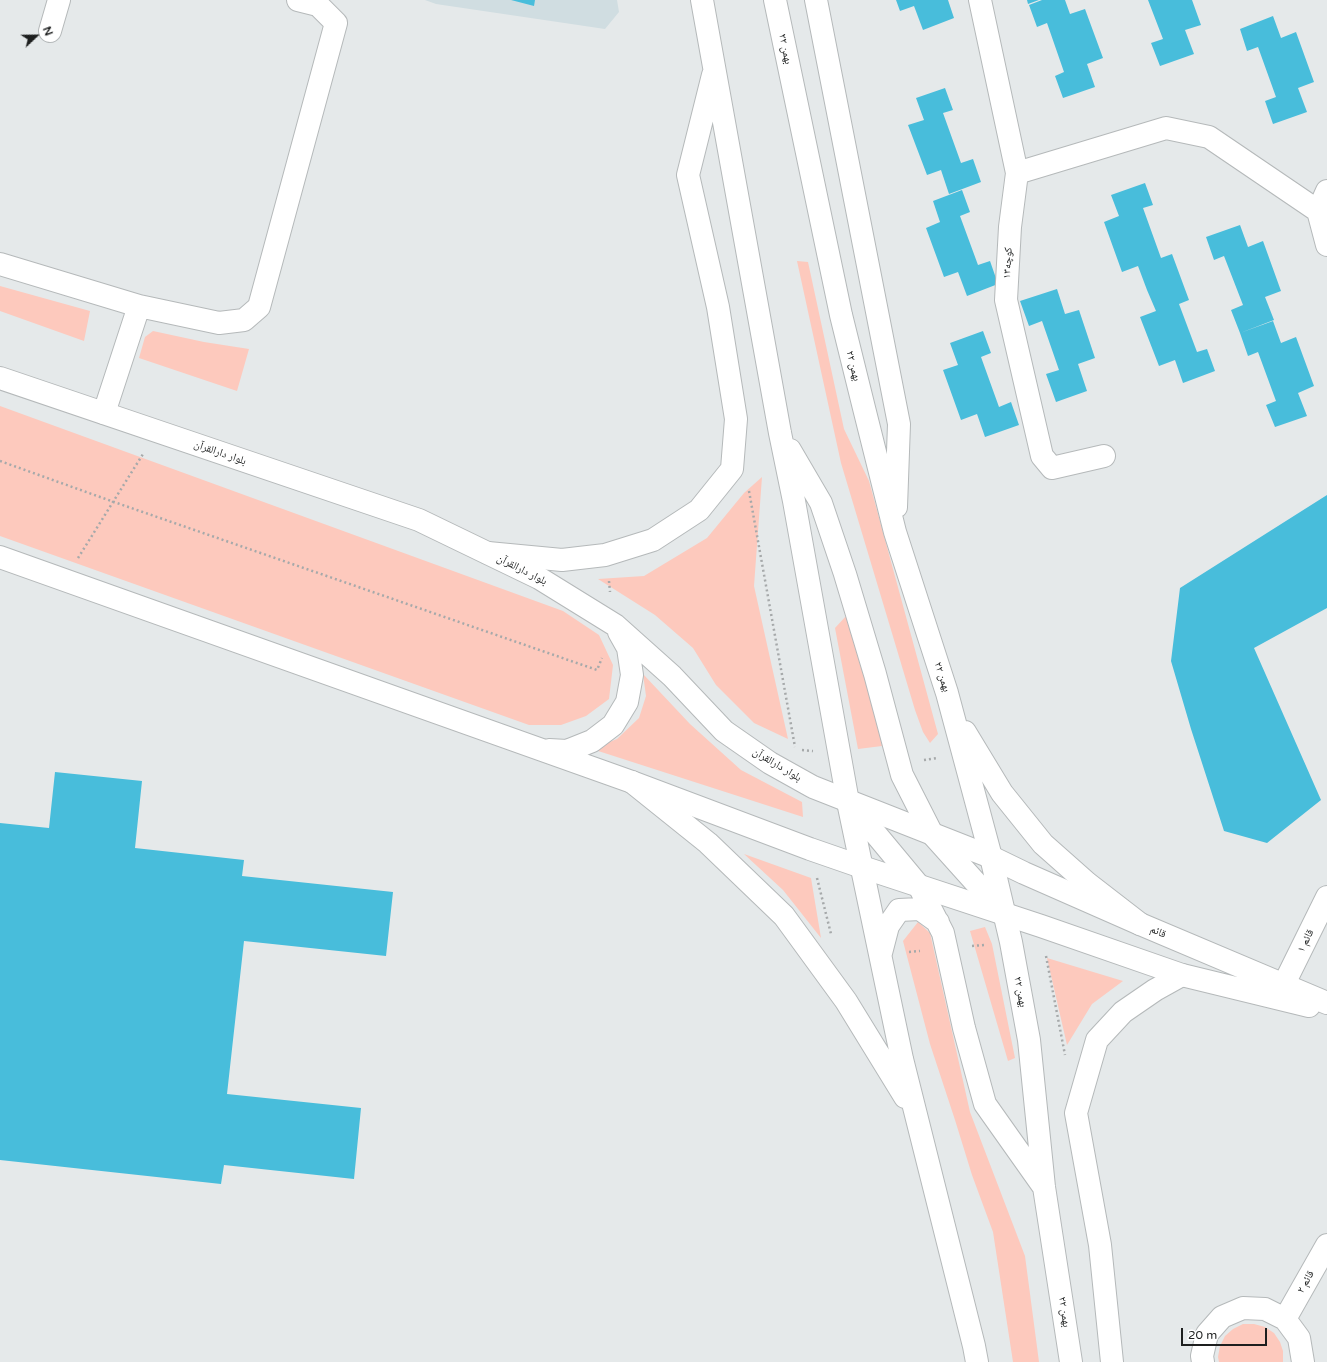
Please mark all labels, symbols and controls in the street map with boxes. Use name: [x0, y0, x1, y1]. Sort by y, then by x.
north arrow: [16, 16, 56, 56]
text: N: [40, 25, 55, 38]
street label: ۲۲ بهمن: [775, 32, 795, 66]
street label: کوچه۱۳: [1001, 247, 1015, 279]
street label: ۲۲ بهمن: [843, 349, 863, 383]
street label: بلوار دارالقرآن: [192, 438, 248, 468]
street label: بلوار دارالقرآن: [495, 552, 549, 588]
street label: ۲۲ بهمن: [931, 660, 953, 694]
street label: بلوار دارالقرآن: [750, 745, 804, 785]
street label: قائم: [1148, 923, 1168, 941]
street label: قائم ۱: [1295, 927, 1317, 955]
street label: ۲۲ بهمن: [1011, 976, 1029, 1008]
street label: قائم ۲: [1294, 1268, 1318, 1296]
street label: ۲۲ بهمن: [1055, 1296, 1073, 1328]
scale bar: [1183, 1320, 1269, 1346]
text: 20 m: [1188, 1328, 1217, 1342]

